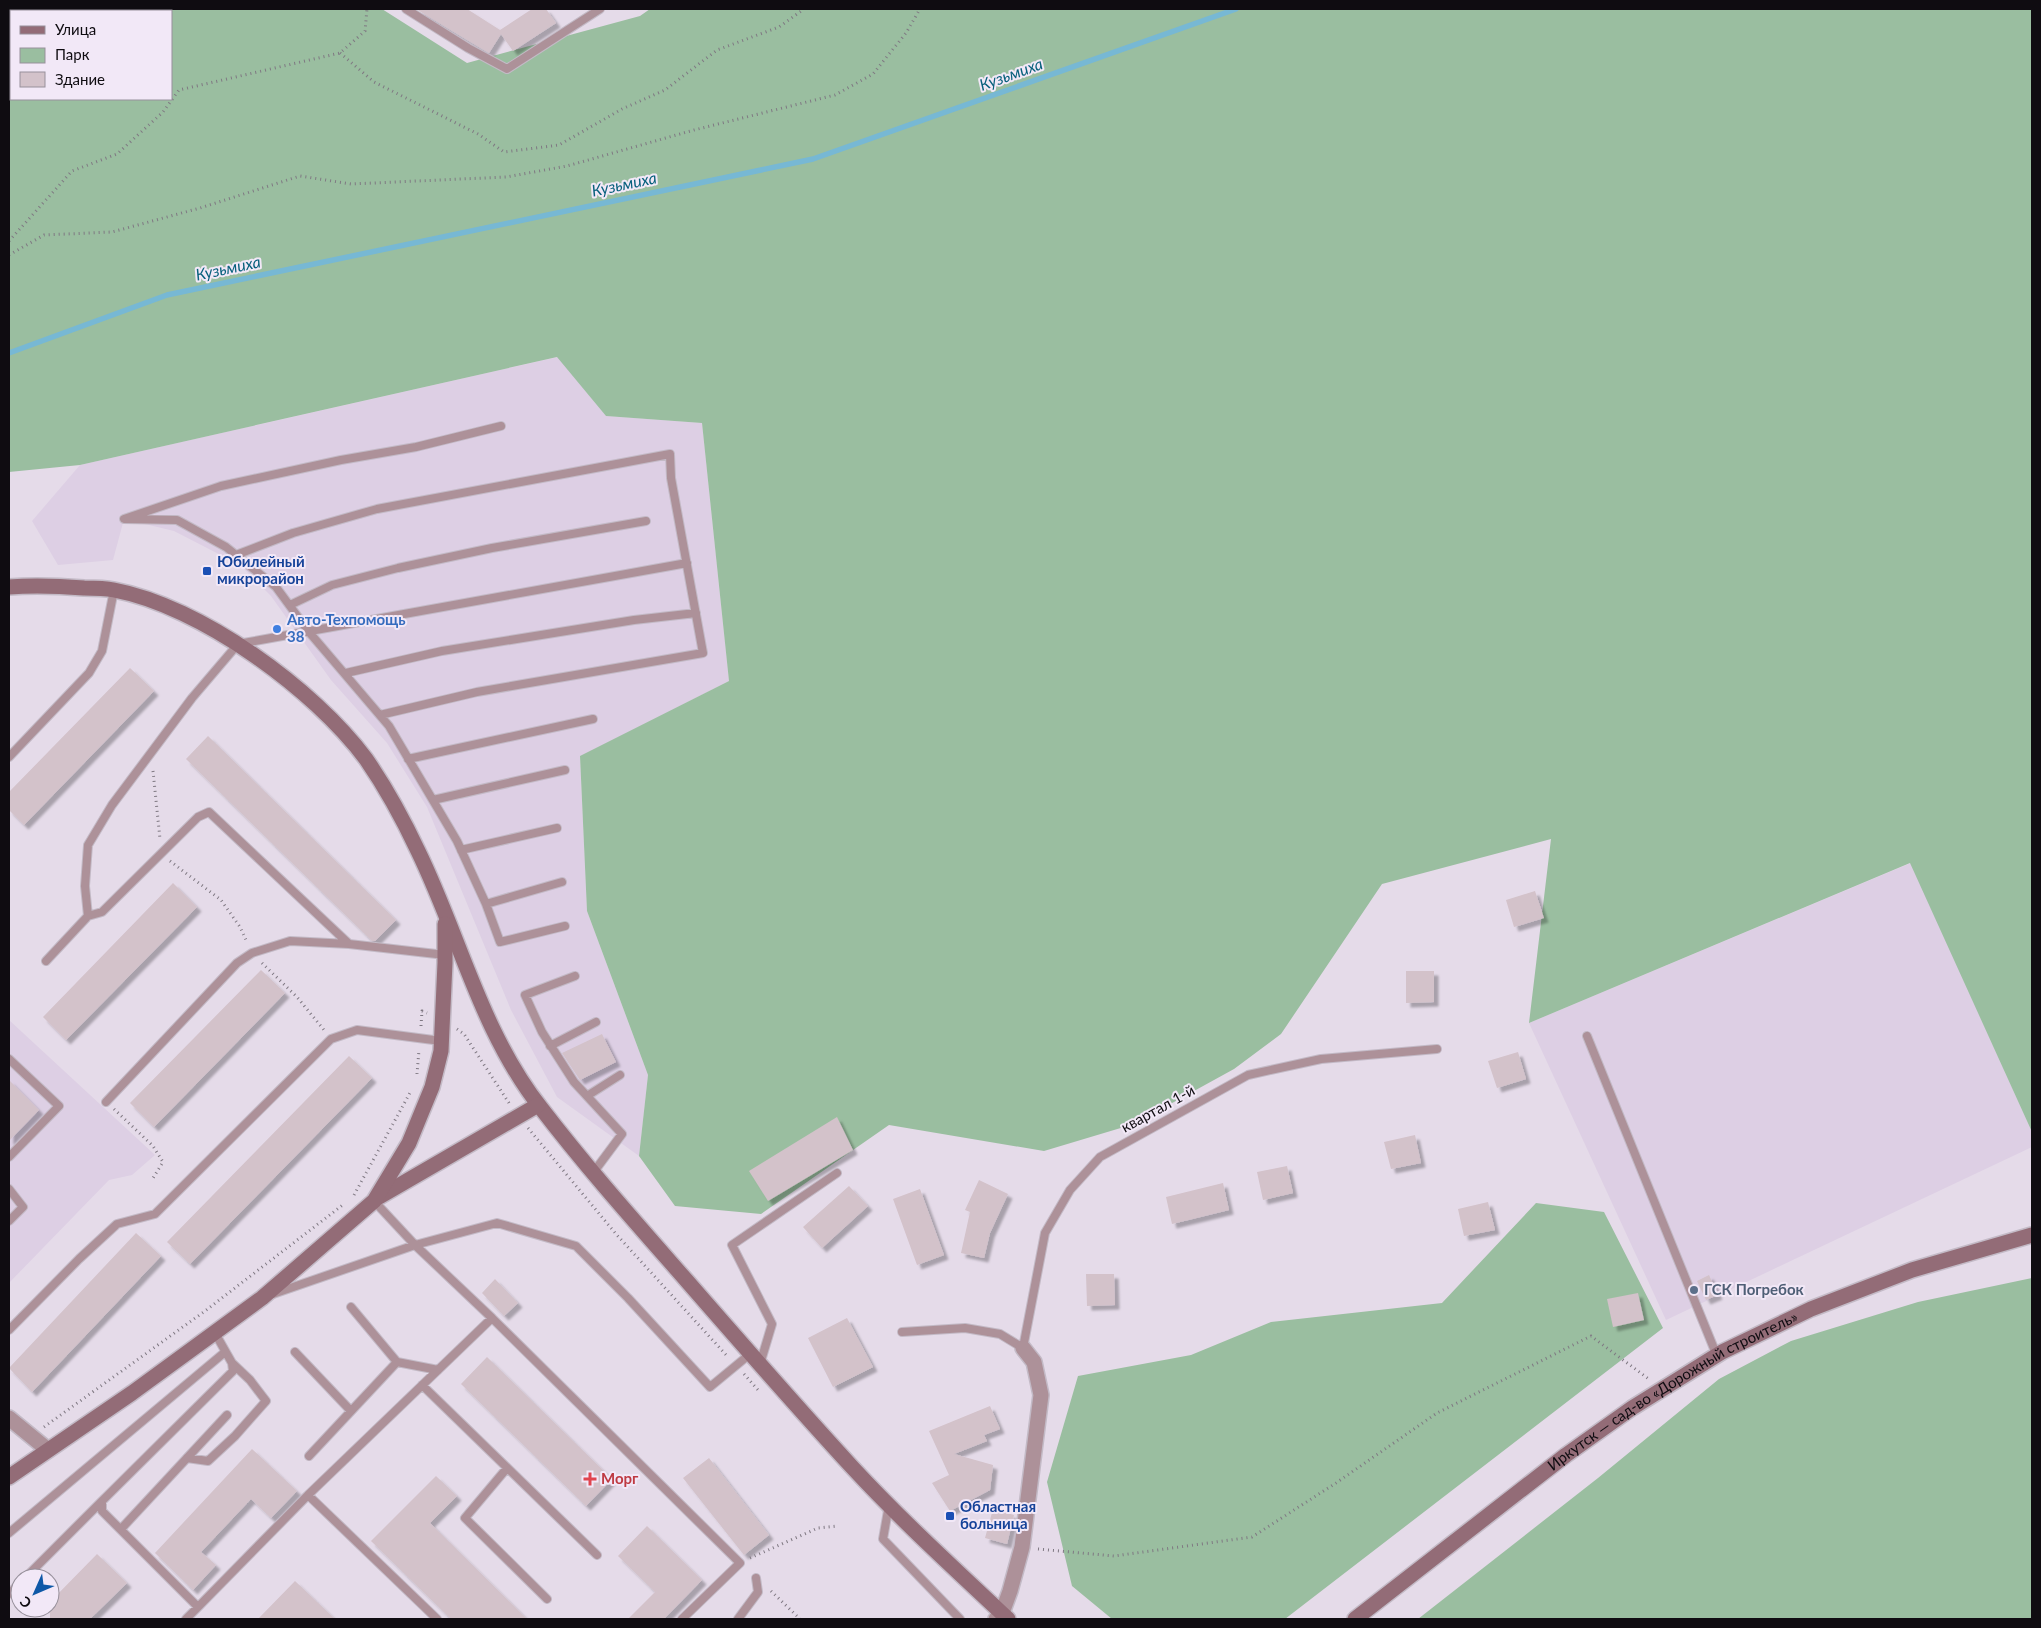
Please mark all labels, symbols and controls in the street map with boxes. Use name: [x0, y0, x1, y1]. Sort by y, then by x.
legend: [10, 10, 172, 100]
text: Улица: [55, 20, 96, 38]
text: Парк: [55, 45, 90, 63]
water label: Кузьмиха: [977, 53, 1045, 94]
text: Здание: [55, 70, 105, 88]
water label: Кузьмиха: [590, 167, 658, 200]
water label: Кузьмиха: [194, 251, 262, 284]
place label: Юбилейный микрорайон: [217, 552, 305, 587]
marker: Юбилейный микрорайон: [201, 565, 213, 577]
place label: Авто-Техпомощь 38: [286, 610, 406, 645]
marker: Авто-Техпомощь 38: [271, 623, 283, 635]
street label: квартал 1-й: [1118, 1081, 1197, 1136]
place label: ГСК Погребок: [1704, 1280, 1805, 1298]
marker: ГСК Погребок: [1688, 1284, 1700, 1296]
street label: Иркутск — сад-во «Дорожный строитель»: [1544, 1307, 1800, 1474]
place label: Морг: [601, 1469, 639, 1487]
marker: Морг: [583, 1472, 597, 1486]
place label: Областная больница: [960, 1497, 1036, 1532]
marker: Областная больница: [944, 1510, 956, 1522]
north arrow: [10, 1568, 60, 1618]
text: С: [16, 1593, 35, 1612]

